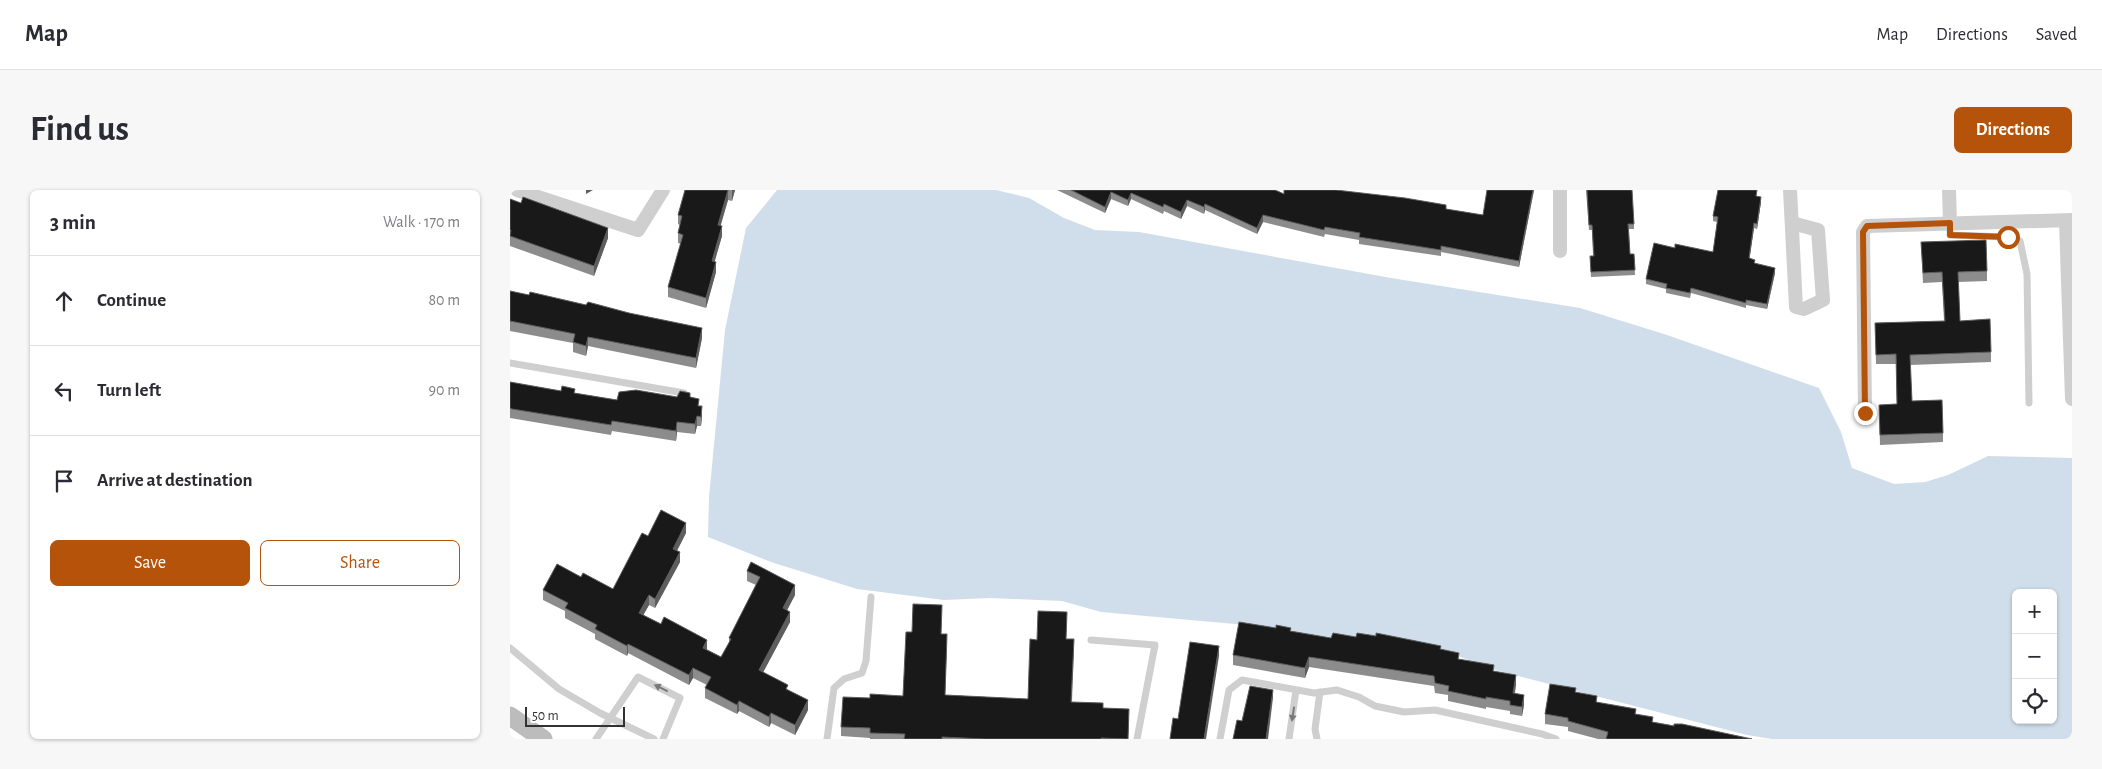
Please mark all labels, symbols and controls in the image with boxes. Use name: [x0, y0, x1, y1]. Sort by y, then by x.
text: Map: [25, 22, 68, 46]
text: Map: [1877, 26, 1908, 44]
text: Directions: [1936, 26, 2008, 44]
text: Saved: [2036, 26, 2077, 44]
button: Directions: [1954, 107, 2072, 153]
text: Find us: [30, 112, 129, 147]
text: 3 min: [50, 212, 96, 233]
text: Walk · 170 m: [383, 214, 460, 230]
route start: [1997, 226, 2020, 249]
icon: ahead: [50, 287, 78, 315]
text: Continue: [97, 291, 166, 310]
text: 80 m: [429, 292, 460, 308]
icon: left: [50, 377, 78, 405]
text: Turn left: [97, 381, 161, 400]
text: 90 m: [429, 382, 460, 398]
route end: [1854, 402, 1877, 425]
icon: arrive: [50, 467, 78, 495]
text: Arrive at destination: [97, 471, 253, 490]
button: Save: [50, 540, 250, 586]
button: Share: [260, 540, 460, 586]
map controls: [2012, 589, 2057, 724]
button: +: [2012, 589, 2057, 634]
button: −: [2012, 634, 2057, 679]
button: locate: [2012, 679, 2057, 724]
one-way arrow: [654, 684, 668, 692]
scale bar: [525, 704, 625, 727]
one-way arrow: [1288, 707, 1296, 723]
text: 50 m: [532, 709, 559, 723]

